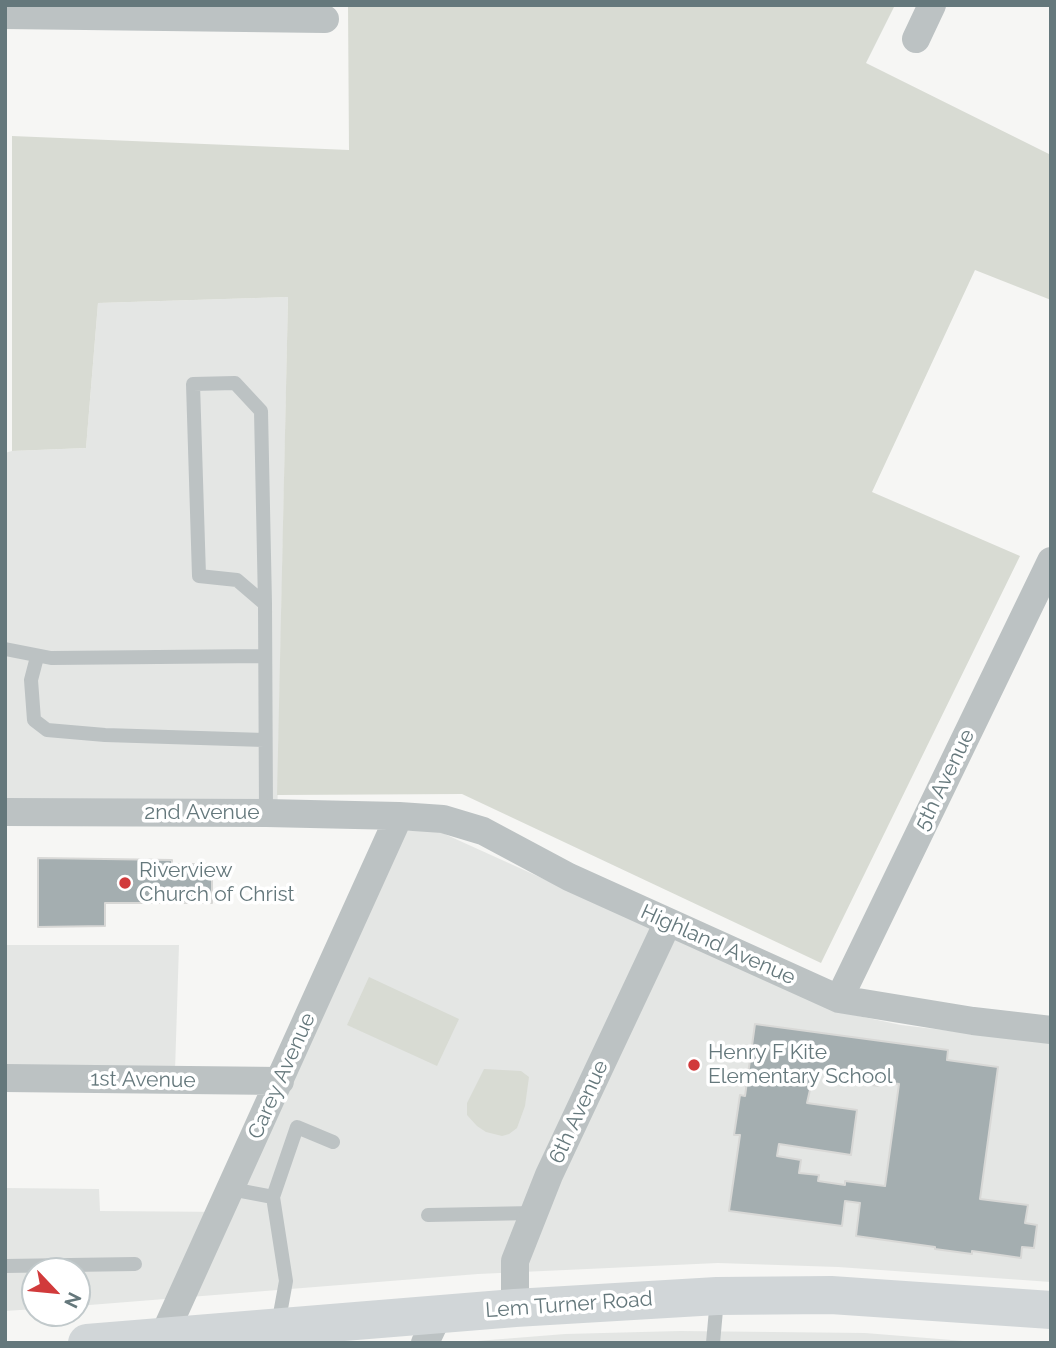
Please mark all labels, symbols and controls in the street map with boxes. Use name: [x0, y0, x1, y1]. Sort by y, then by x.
street label: 5th Avenue: [910, 725, 980, 835]
street label: 2nd Avenue: [144, 800, 260, 826]
place label: Riverview Church of Christ: [139, 858, 295, 908]
marker: Riverview Church of Christ: [117, 875, 133, 891]
street label: Highland Avenue: [637, 900, 799, 990]
street label: Carey Avenue: [243, 1009, 321, 1143]
place label: Henry F Kite Elementary School: [708, 1040, 892, 1090]
street label: 6th Avenue: [544, 1056, 614, 1168]
marker: Henry F Kite Elementary School: [686, 1057, 702, 1073]
street label: 1st Avenue: [90, 1066, 196, 1094]
north arrow: [21, 1257, 91, 1327]
street label: Lem Turner Road: [485, 1287, 653, 1323]
text: N: [60, 1289, 86, 1312]

